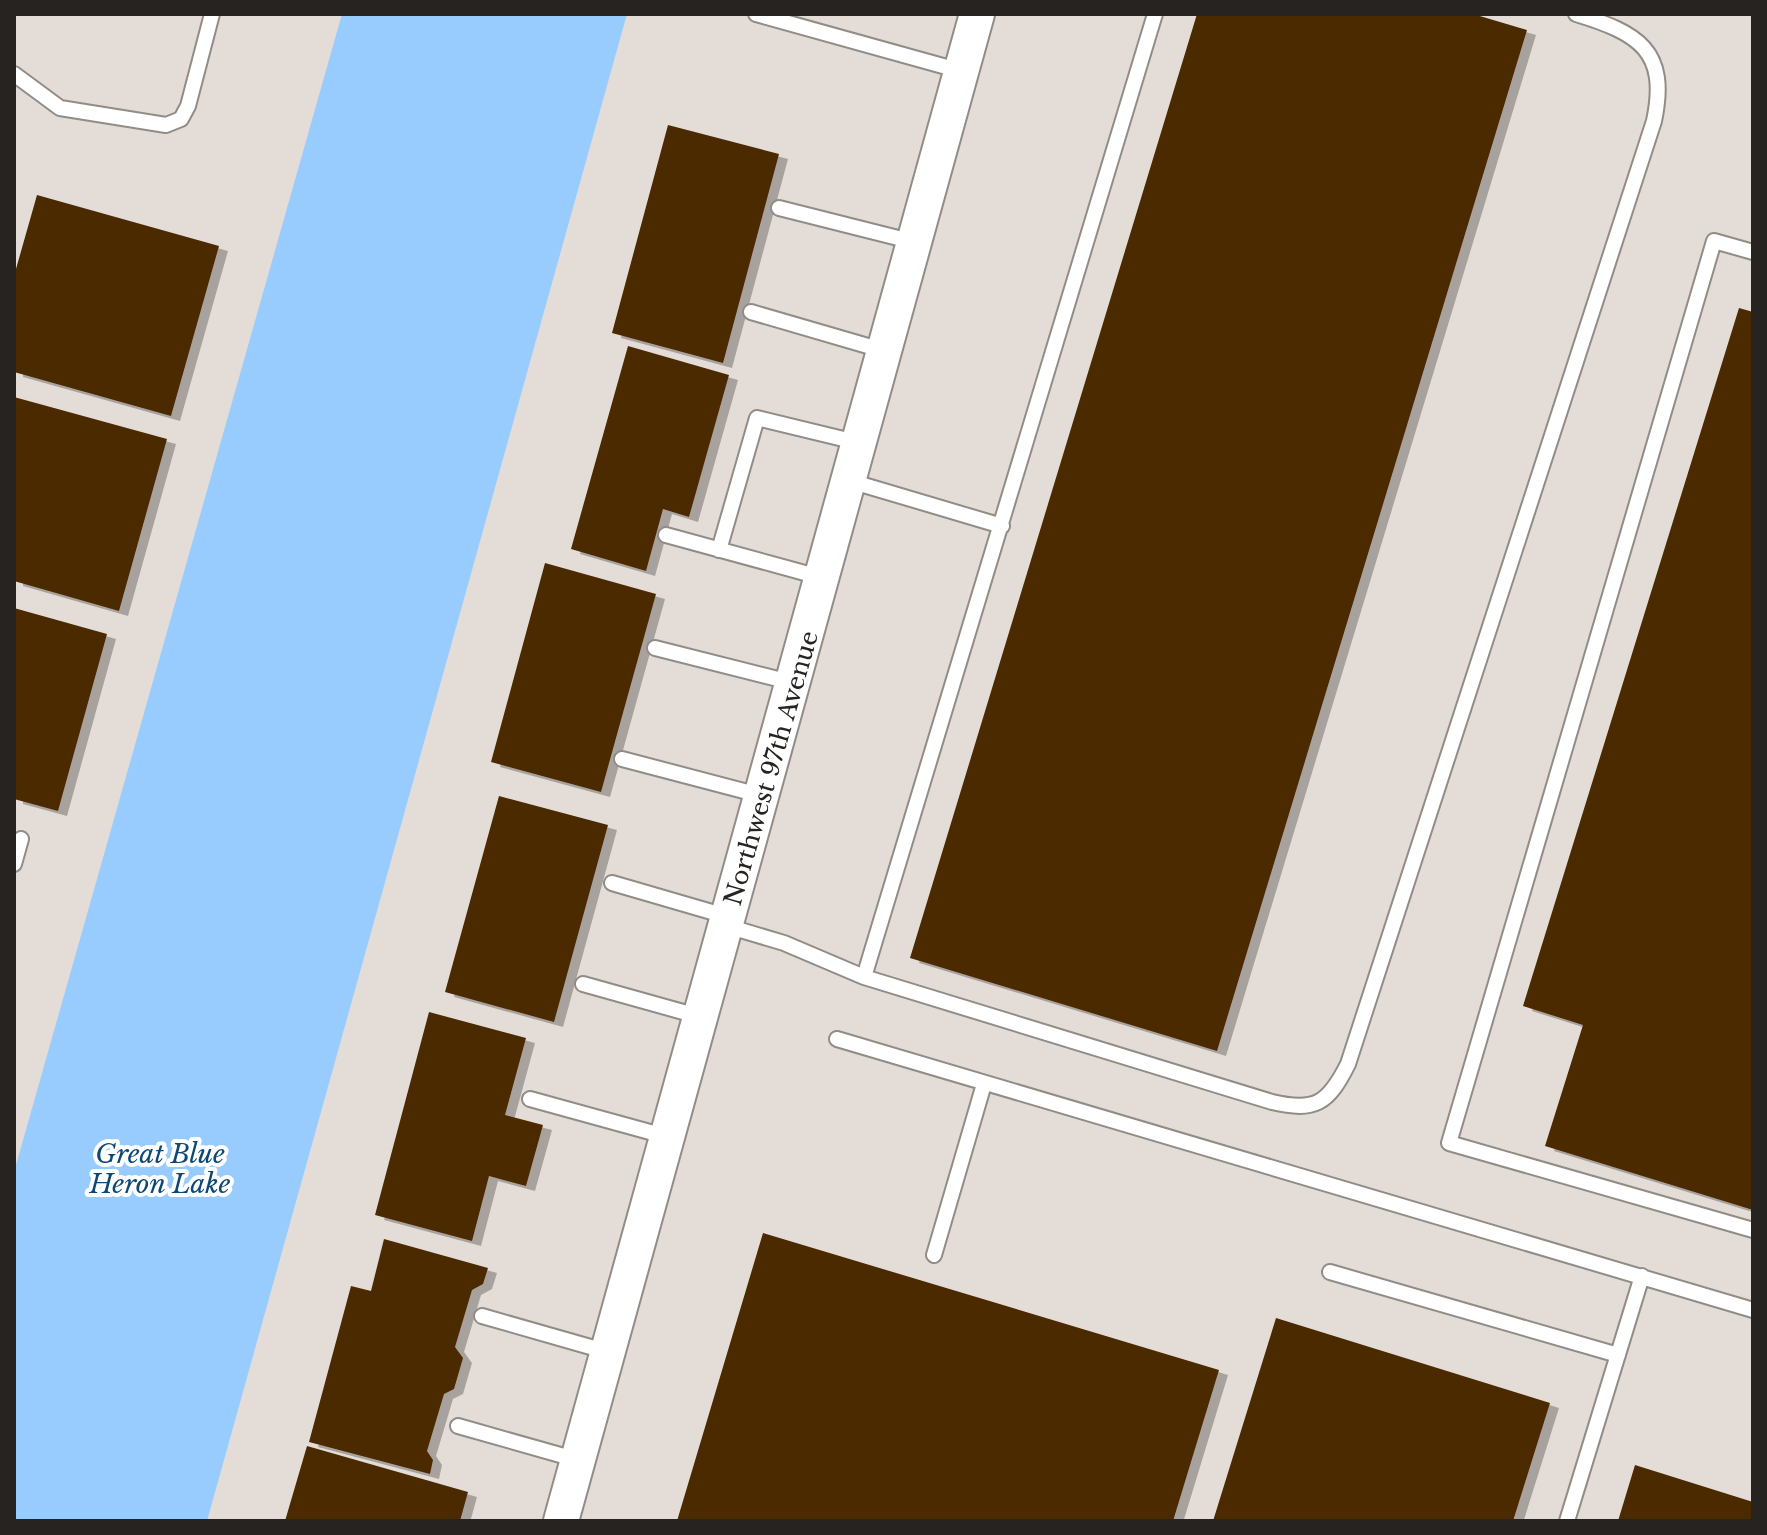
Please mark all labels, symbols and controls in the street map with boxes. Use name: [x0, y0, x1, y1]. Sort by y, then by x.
street label: Northwest 97th Avenue: [718, 627, 824, 909]
water label: Great Blue Heron Lake: [89, 1138, 231, 1200]

